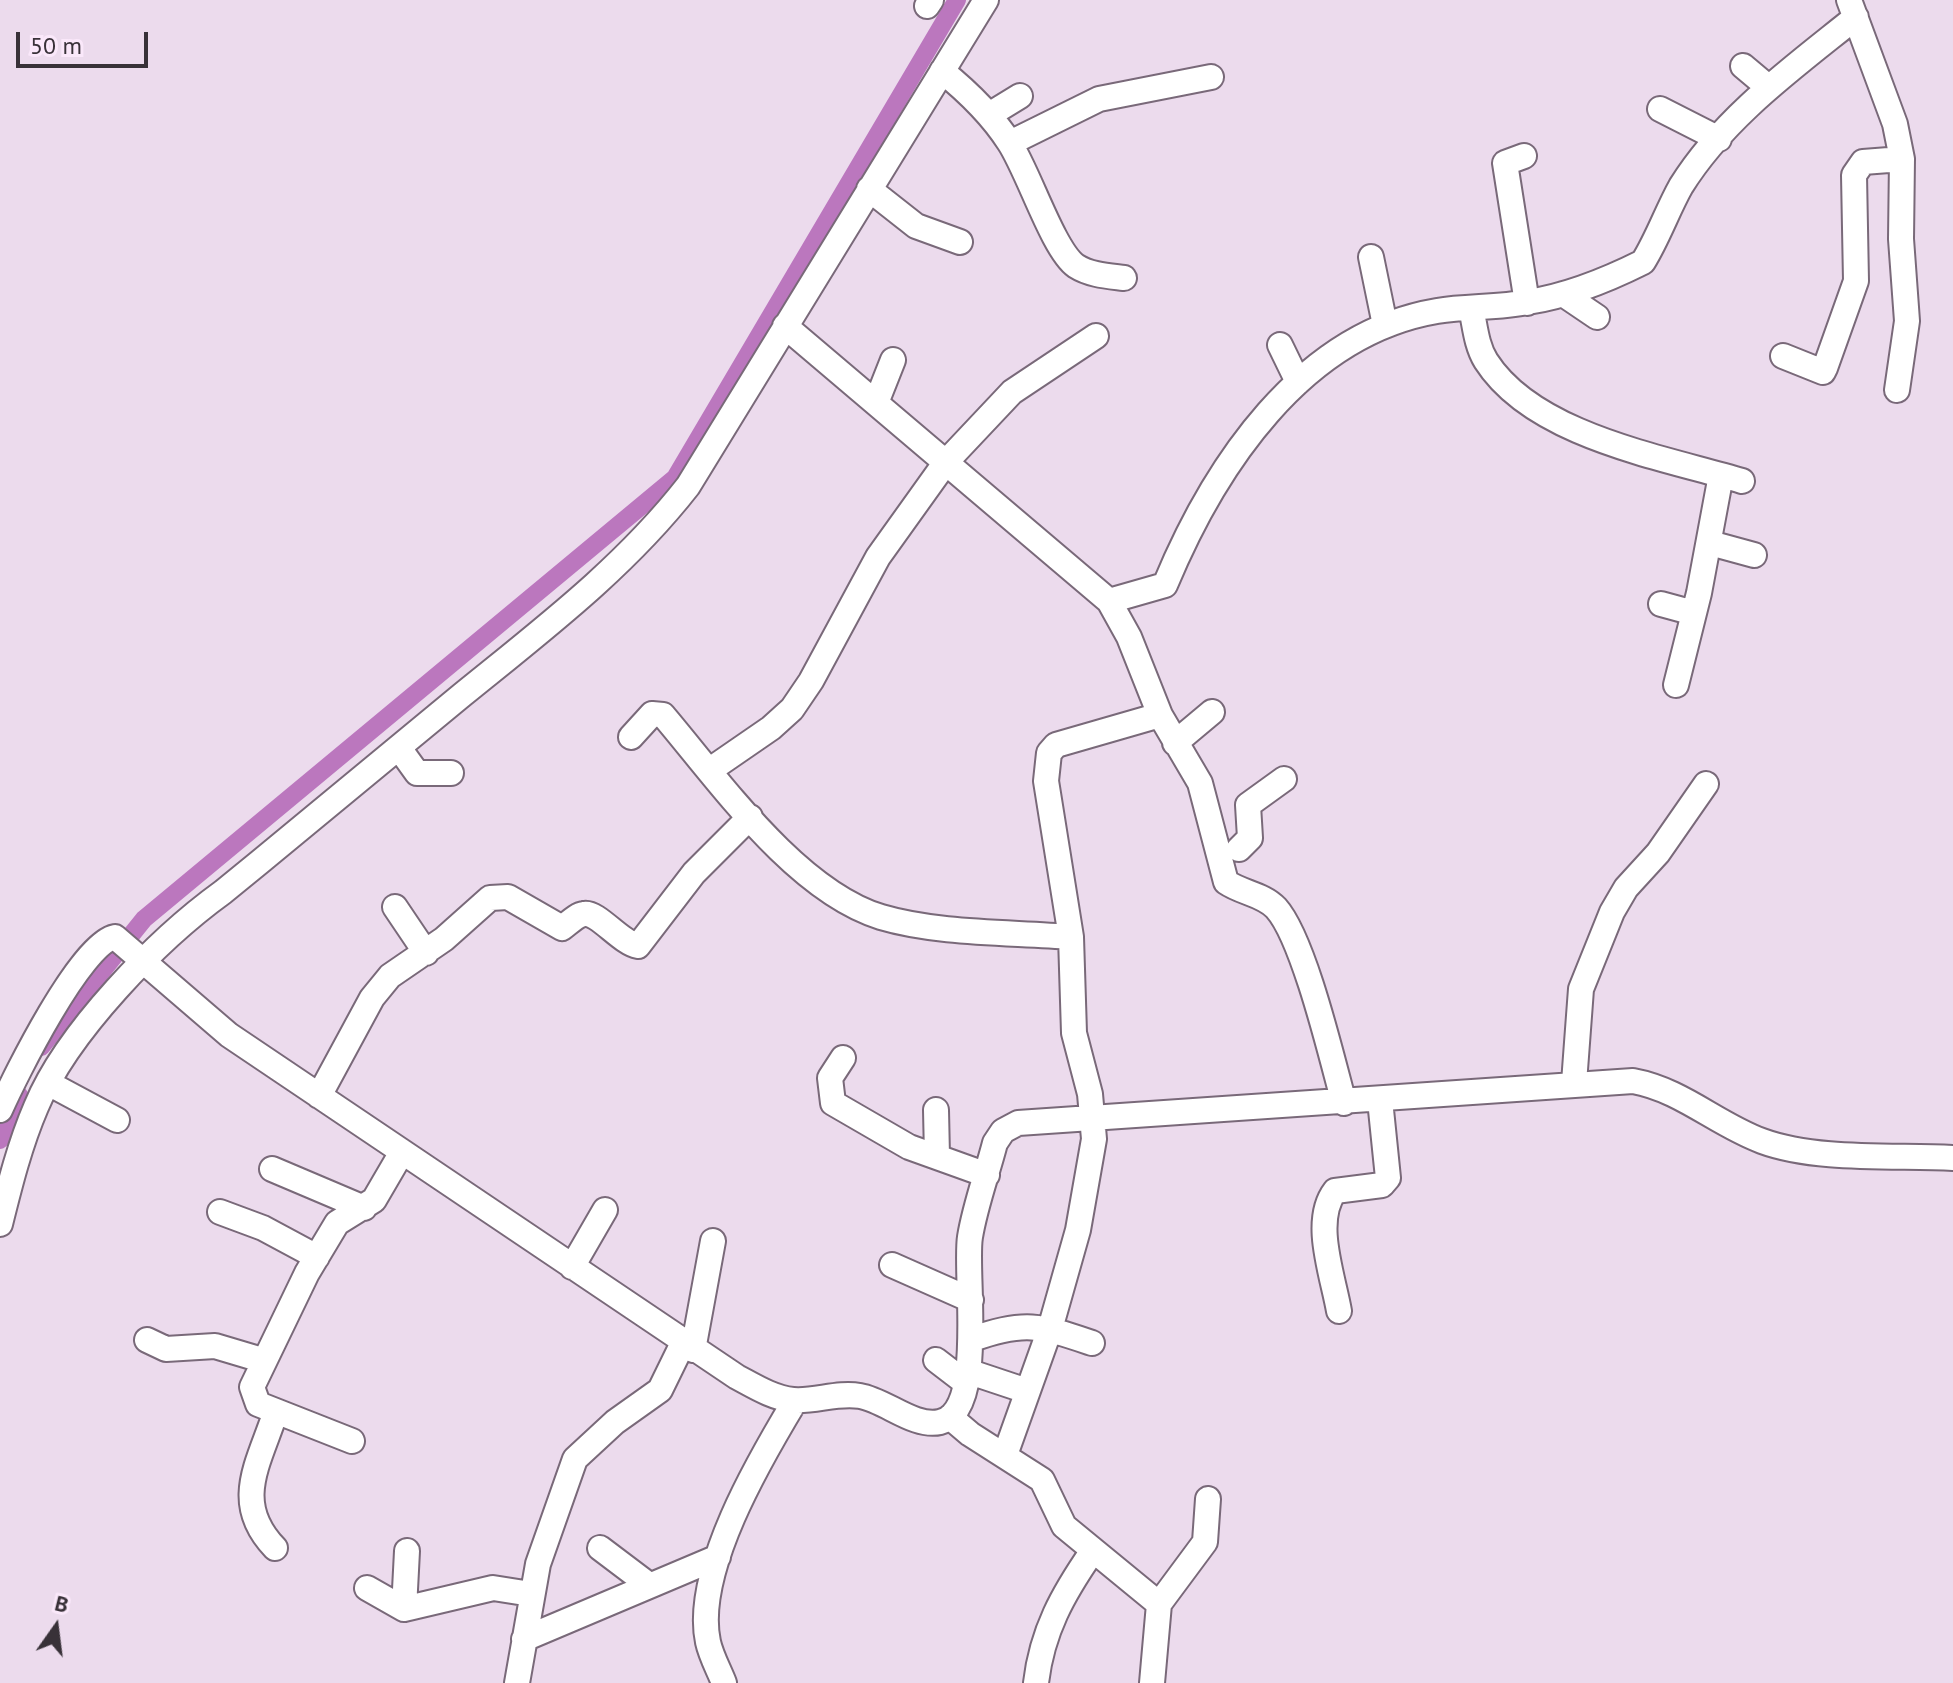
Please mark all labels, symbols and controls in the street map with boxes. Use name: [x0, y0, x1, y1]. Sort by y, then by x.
scale bar: [20, 16, 152, 66]
text: 50 m: [30, 30, 82, 61]
north arrow: [16, 1587, 96, 1667]
text: B: [52, 1589, 71, 1619]

